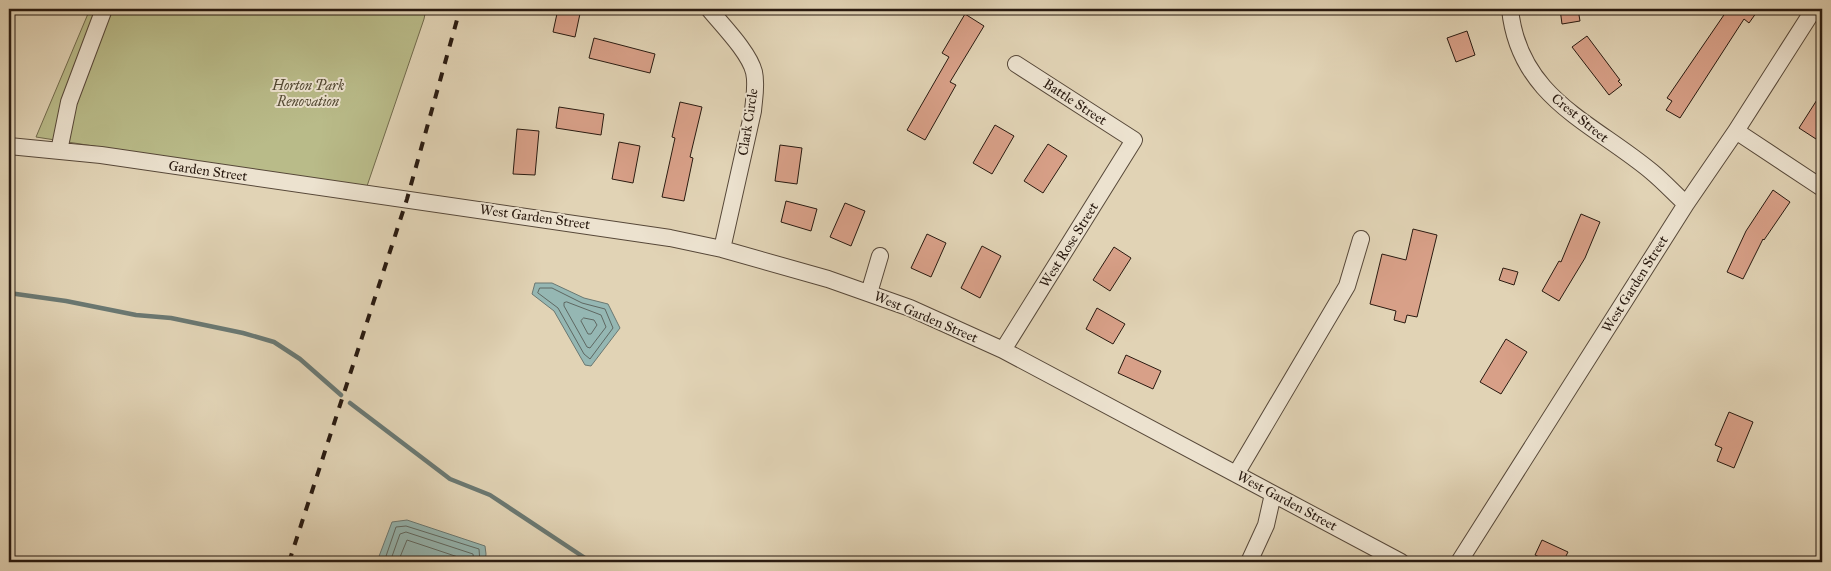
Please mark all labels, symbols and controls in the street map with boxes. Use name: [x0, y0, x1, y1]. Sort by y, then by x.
street label: Battle Street: [1040, 75, 1110, 129]
park label: Horton Park Renovation: [271, 77, 345, 110]
street label: Clark Circle: [734, 87, 762, 157]
street label: Crest Street: [1548, 90, 1612, 146]
street label: Garden Street: [167, 157, 249, 185]
street label: West Rose Street: [1036, 199, 1102, 291]
street label: West Garden Street: [479, 201, 591, 233]
street label: West Garden Street: [1598, 232, 1672, 336]
street label: West Garden Street: [871, 287, 981, 347]
street label: West Garden Street: [1234, 467, 1340, 535]

